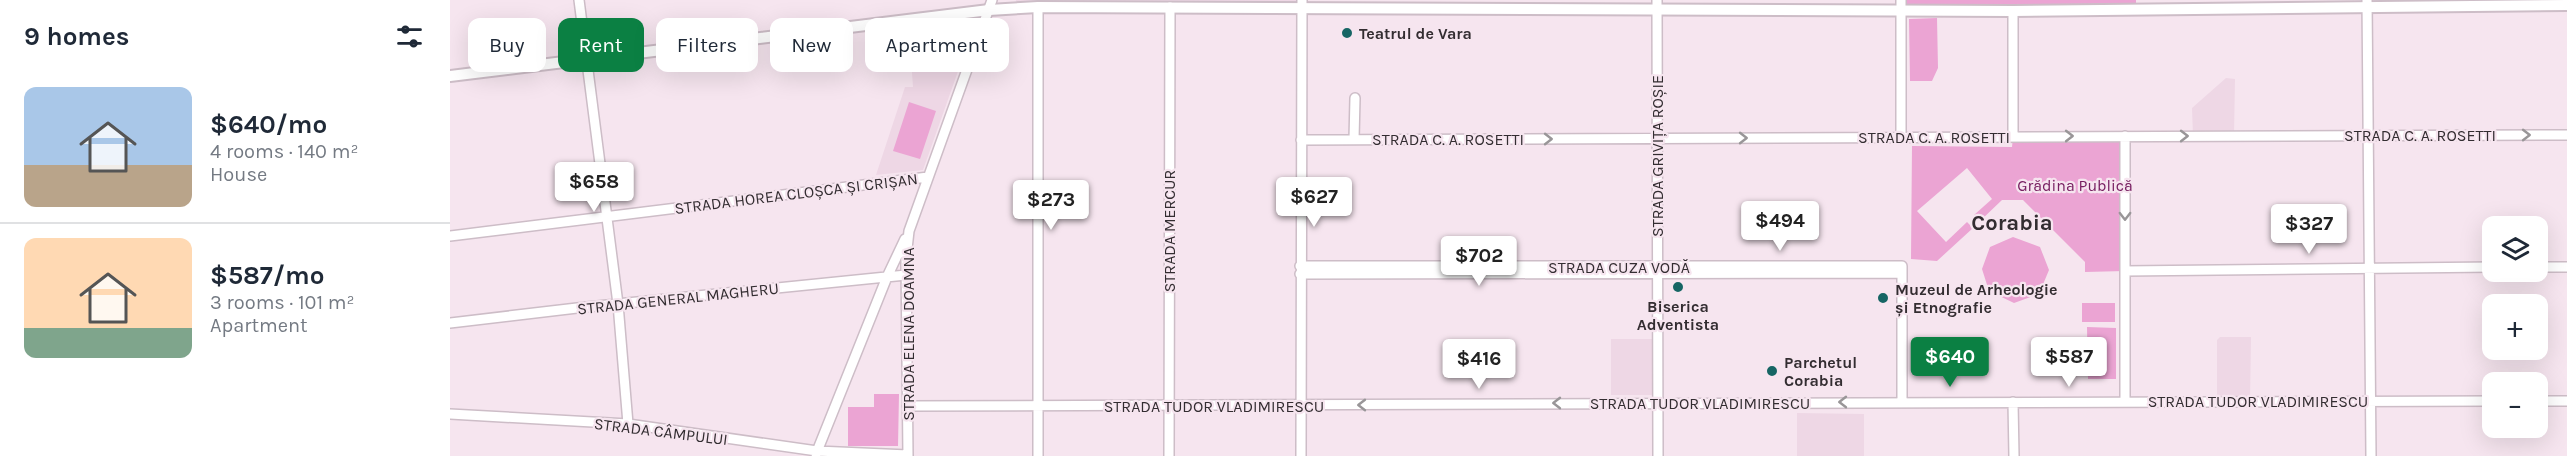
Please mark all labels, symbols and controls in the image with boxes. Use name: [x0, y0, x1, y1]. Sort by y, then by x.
chip: Buy: [468, 18, 546, 72]
chip: Rent: [558, 18, 644, 72]
chip: Filters: [656, 18, 758, 72]
chip: New: [770, 18, 853, 72]
chip: Apartment: [865, 18, 1009, 72]
icon: filters: [393, 20, 426, 53]
text: 9 homes: [24, 21, 130, 52]
place label: Teatrul de Vara: [1359, 24, 1472, 43]
marker: Teatrul de Vara: [1340, 26, 1354, 40]
street label: STRADA GRIVIȚA ROȘIE: [1648, 75, 1667, 237]
text: $640/mo: [210, 109, 327, 140]
icon: home: [72, 111, 144, 183]
street label: STRADA C. A. ROSETTI: [2344, 126, 2496, 145]
street label: STRADA C. A. ROSETTI: [1858, 128, 2010, 147]
one-way arrow: [2521, 129, 2530, 141]
street label: STRADA C. A. ROSETTI: [1372, 130, 1524, 149]
one-way arrow: [2065, 130, 2074, 142]
one-way arrow: [2179, 130, 2188, 142]
one-way arrow: [1739, 132, 1748, 144]
one-way arrow: [1544, 133, 1553, 145]
text: 4 rooms · 140 m²: [210, 140, 358, 163]
pin: $658: [558, 162, 630, 213]
text: House: [210, 163, 267, 186]
street label: STRADA HOREA CLOȘCA ȘI CRIȘAN: [673, 169, 919, 218]
text: $658: [569, 170, 619, 193]
street label: STRADA MERCUR: [1160, 170, 1179, 292]
park label: Grădina Publică: [2017, 176, 2133, 195]
pin: $627: [1278, 177, 1350, 228]
pin: $273: [1015, 180, 1087, 231]
text: $627: [1290, 185, 1338, 208]
text: $273: [1027, 188, 1075, 211]
pin: $494: [1744, 201, 1816, 252]
pin: $327: [2273, 204, 2345, 255]
text: $494: [1755, 209, 1805, 232]
district label: Corabia: [1971, 210, 2053, 236]
one-way arrow: [2119, 211, 2131, 220]
text: $327: [2285, 212, 2333, 235]
map controls: [2482, 216, 2548, 438]
button: layers: [2482, 216, 2548, 282]
pin: $702: [1443, 236, 1515, 287]
text: $702: [1455, 244, 1503, 267]
street label: STRADA ELENA DOAMNA: [899, 247, 918, 421]
street label: STRADA CUZA VODĂ: [1548, 258, 1690, 277]
text: $587/mo: [210, 260, 324, 291]
icon: home: [72, 262, 144, 334]
street label: STRADA GENERAL MAGHERU: [576, 278, 780, 319]
marker: Biserica Adventista: [1671, 280, 1685, 294]
place label: Muzeul de Arheologie și Etnografie: [1895, 280, 2058, 317]
text: 3 rooms · 101 m²: [210, 291, 355, 314]
marker: Muzeul de Arheologie și Etnografie: [1876, 291, 1890, 305]
button: +: [2482, 294, 2548, 360]
place label: Biserica Adventista: [1637, 297, 1719, 334]
text: Apartment: [210, 314, 308, 337]
pin: $640: [1914, 337, 1986, 388]
pin: $587: [2033, 337, 2105, 388]
pin: $416: [1443, 339, 1515, 390]
text: $640: [1925, 345, 1975, 368]
text: $587: [2045, 345, 2093, 368]
text: $416: [1457, 347, 1501, 370]
place label: Parchetul Corabia: [1784, 353, 1857, 390]
marker: Parchetul Corabia: [1765, 364, 1779, 378]
button: −: [2482, 372, 2548, 438]
street label: STRADA TUDOR VLADIMIRESCU: [2148, 392, 2368, 411]
street label: STRADA TUDOR VLADIMIRESCU: [1590, 394, 1810, 413]
one-way arrow: [1839, 396, 1848, 408]
street label: STRADA TUDOR VLADIMIRESCU: [1104, 397, 1324, 416]
one-way arrow: [1553, 397, 1562, 409]
one-way arrow: [1358, 399, 1367, 411]
street label: STRADA CÂMPULUI: [593, 414, 729, 449]

